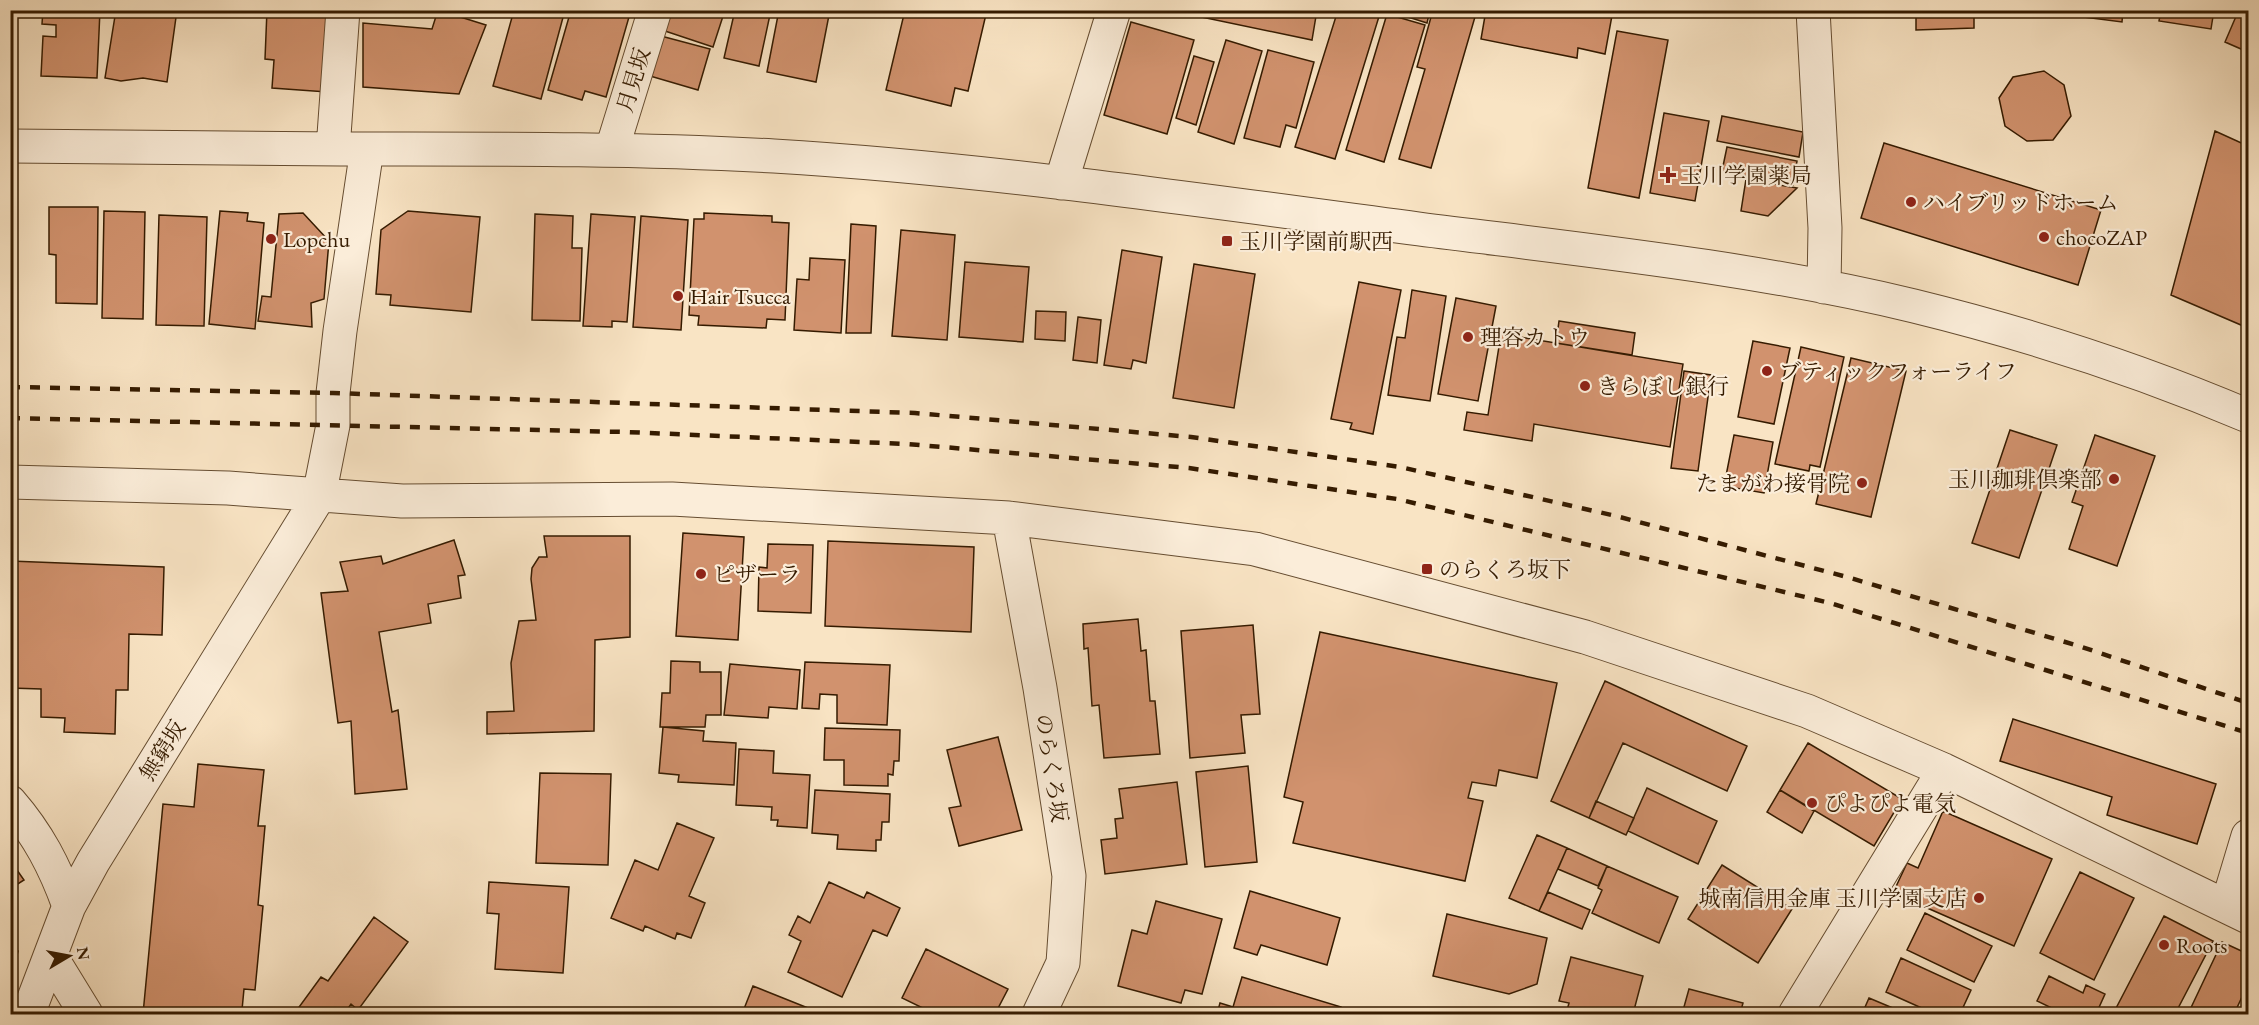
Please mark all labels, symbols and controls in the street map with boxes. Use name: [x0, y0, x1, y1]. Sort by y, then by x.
street label: 月見坂: [610, 44, 657, 116]
place label: 玉川学園薬局: [1680, 161, 1812, 190]
marker: 玉川学園薬局: [1661, 168, 1675, 182]
place label: ハイブリッドホーム: [1923, 188, 2119, 217]
marker: ハイブリッドホーム: [1904, 195, 1918, 209]
place label: chocoZAP: [2056, 223, 2147, 252]
place label: Lopchu: [283, 225, 350, 254]
place label: 玉川学園前駅西: [1239, 227, 1393, 256]
marker: chocoZAP: [2037, 230, 2051, 244]
marker: Lopchu: [264, 232, 278, 246]
marker: 玉川学園前駅西: [1220, 234, 1234, 248]
place label: Hair Tsucca: [690, 282, 791, 311]
marker: Hair Tsucca: [671, 289, 685, 303]
place label: 理容カトウ: [1480, 323, 1590, 352]
marker: 理容カトウ: [1461, 330, 1475, 344]
place label: ブティックフォーライフ: [1779, 357, 2017, 386]
marker: ブティックフォーライフ: [1760, 364, 1774, 378]
place label: きらぼし銀行: [1597, 372, 1729, 401]
marker: きらぼし銀行: [1578, 379, 1592, 393]
place label: 玉川珈琲倶楽部: [1948, 465, 2102, 494]
place label: たまがわ接骨院: [1696, 469, 1850, 498]
marker: 玉川珈琲倶楽部: [2107, 472, 2121, 486]
marker: たまがわ接骨院: [1855, 476, 1869, 490]
place label: のらくろ坂下: [1439, 555, 1571, 584]
place label: ピザーラ: [713, 560, 801, 589]
marker: のらくろ坂下: [1420, 562, 1434, 576]
marker: ピザーラ: [694, 567, 708, 581]
street label: のらくろ坂: [1029, 711, 1074, 825]
street label: 無窮坂: [133, 715, 192, 786]
place label: ぴよぴよ電気: [1824, 789, 1956, 818]
marker: ぴよぴよ電気: [1805, 796, 1819, 810]
place label: 城南信用金庫 玉川学園支店: [1699, 884, 1967, 913]
marker: 城南信用金庫 玉川学園支店: [1972, 891, 1986, 905]
north arrow: [39, 926, 99, 986]
place label: Roots: [2176, 931, 2227, 960]
marker: Roots: [2157, 938, 2171, 952]
text: N: [72, 945, 95, 962]

